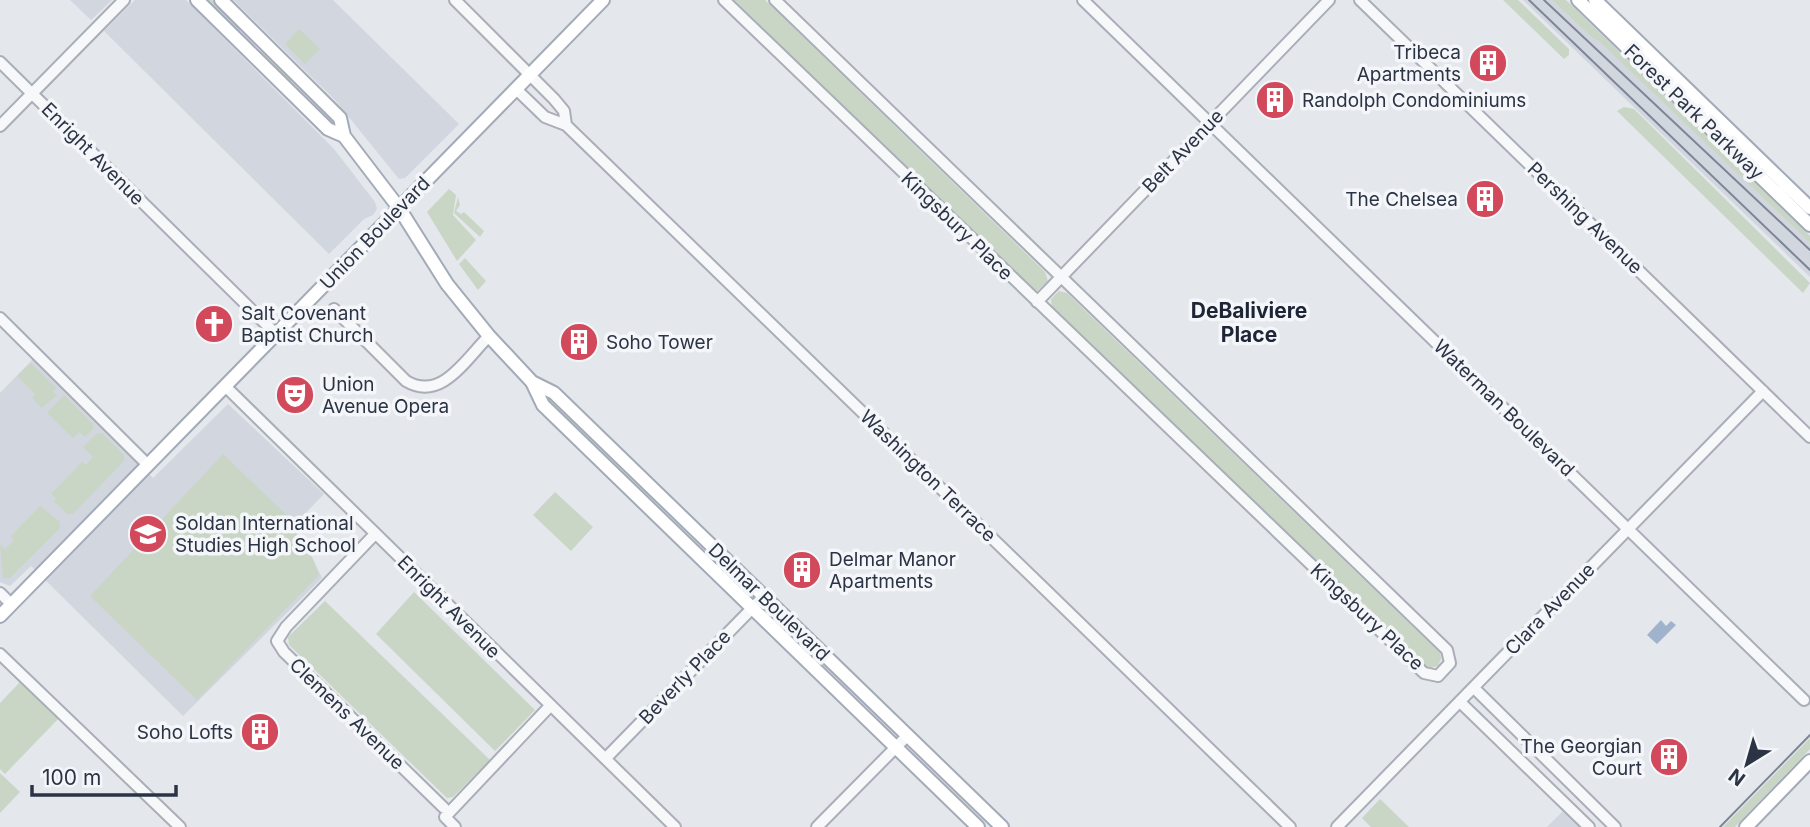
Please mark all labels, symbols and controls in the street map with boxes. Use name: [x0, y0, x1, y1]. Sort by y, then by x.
street label: Forest Park Parkway: [1620, 40, 1769, 185]
place label: Tribeca Apartments: [1357, 41, 1461, 86]
building icon: Tribeca Apartments: [1467, 42, 1509, 84]
building icon: Randolph Condominiums: [1254, 79, 1296, 121]
place label: Randolph Condominiums: [1302, 89, 1526, 112]
street label: Enright Avenue: [37, 98, 149, 210]
street label: Belt Avenue: [1138, 105, 1228, 197]
street label: Pershing Avenue: [1523, 157, 1647, 279]
street label: Kingsbury Place: [896, 167, 1018, 285]
street label: Union Boulevard: [315, 172, 435, 294]
building icon: The Chelsea: [1464, 178, 1506, 220]
place label: The Chelsea: [1345, 188, 1458, 211]
district label: DeBaliviere Place: [1191, 298, 1307, 347]
place label: Salt Covenant Baptist Church: [241, 302, 373, 347]
church icon: Salt Covenant Baptist Church: [193, 303, 235, 345]
building icon: Soho Tower: [558, 321, 600, 363]
place label: Soho Tower: [606, 331, 713, 354]
street label: Waterman Boulevard: [1429, 335, 1579, 481]
place label: Union Avenue Opera: [322, 373, 449, 418]
theatre icon: Union Avenue Opera: [274, 374, 316, 416]
street label: Washington Terrace: [855, 405, 1001, 547]
place label: Soldan International Studies High School: [175, 512, 356, 557]
school or university icon: Soldan International Studies High School: [127, 513, 169, 555]
street label: Delmar Boulevard: [704, 538, 834, 666]
place label: Delmar Manor Apartments: [829, 548, 956, 593]
building icon: Delmar Manor Apartments: [781, 549, 823, 591]
street label: Enright Avenue: [393, 551, 505, 663]
street label: Clara Avenue: [1500, 558, 1600, 660]
street label: Kingsbury Place: [1306, 559, 1428, 675]
street label: Beverly Place: [634, 625, 736, 729]
street label: Clemens Avenue: [285, 653, 409, 775]
building icon: Soho Lofts: [239, 711, 281, 753]
place label: Soho Lofts: [137, 721, 233, 744]
north arrow: [1712, 729, 1782, 799]
place label: The Georgian Court: [1520, 735, 1642, 780]
building icon: The Georgian Court: [1648, 736, 1690, 778]
scale bar: [32, 754, 175, 798]
text: N: [1724, 764, 1750, 791]
text: 100 m: [42, 765, 101, 790]

